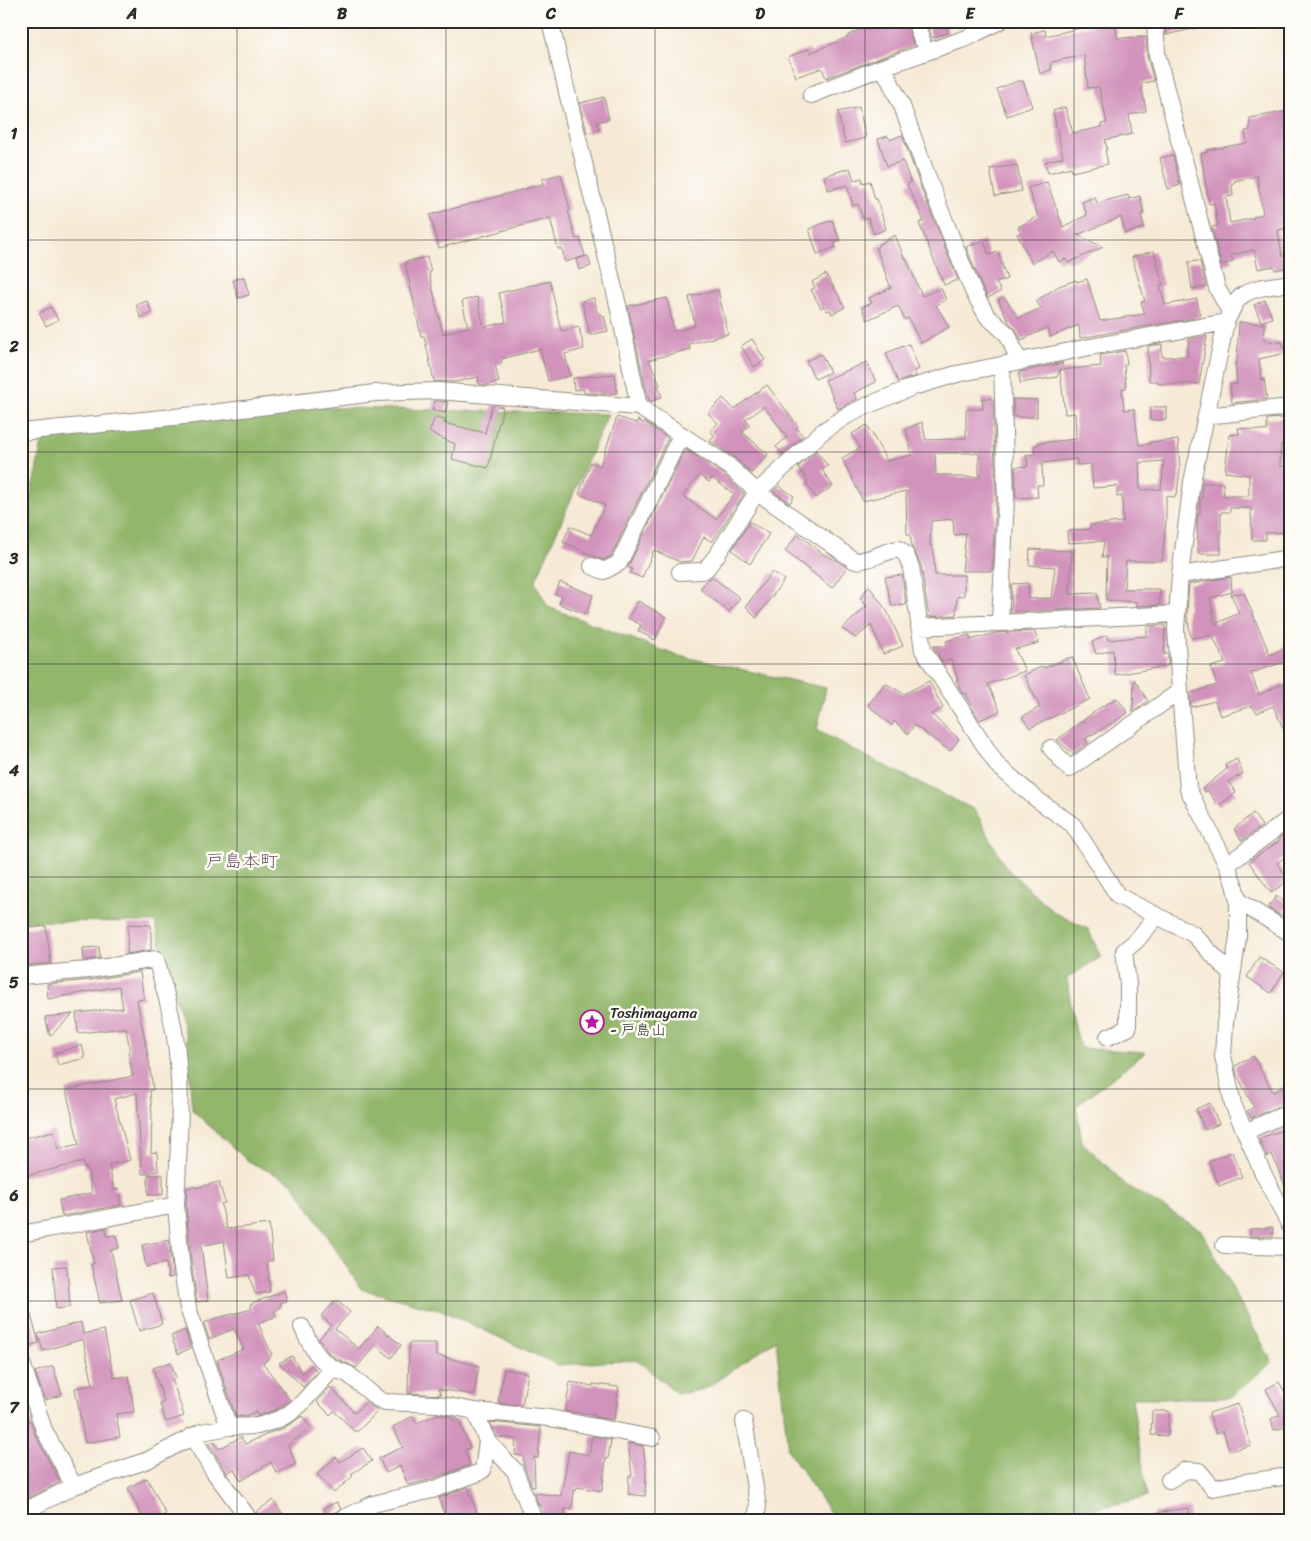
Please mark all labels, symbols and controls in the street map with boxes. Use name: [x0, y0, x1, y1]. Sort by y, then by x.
text: A: [126, 0, 137, 28]
text: B: [337, 0, 348, 28]
text: C: [545, 0, 557, 28]
text: D: [755, 0, 765, 28]
text: E: [966, 0, 976, 28]
text: F: [1174, 0, 1185, 28]
text: 1: [11, 119, 18, 148]
text: 2: [8, 332, 19, 361]
text: 3: [9, 544, 19, 573]
text: 4: [8, 756, 19, 785]
district label: 戸島本町: [206, 845, 278, 877]
text: 5: [9, 968, 19, 997]
place label: Toshimayama - 戸島山: [610, 1000, 697, 1043]
place icon: Toshimayama - 戸島山: [579, 1009, 605, 1035]
text: 6: [8, 1181, 19, 1210]
text: 7: [9, 1393, 20, 1422]

